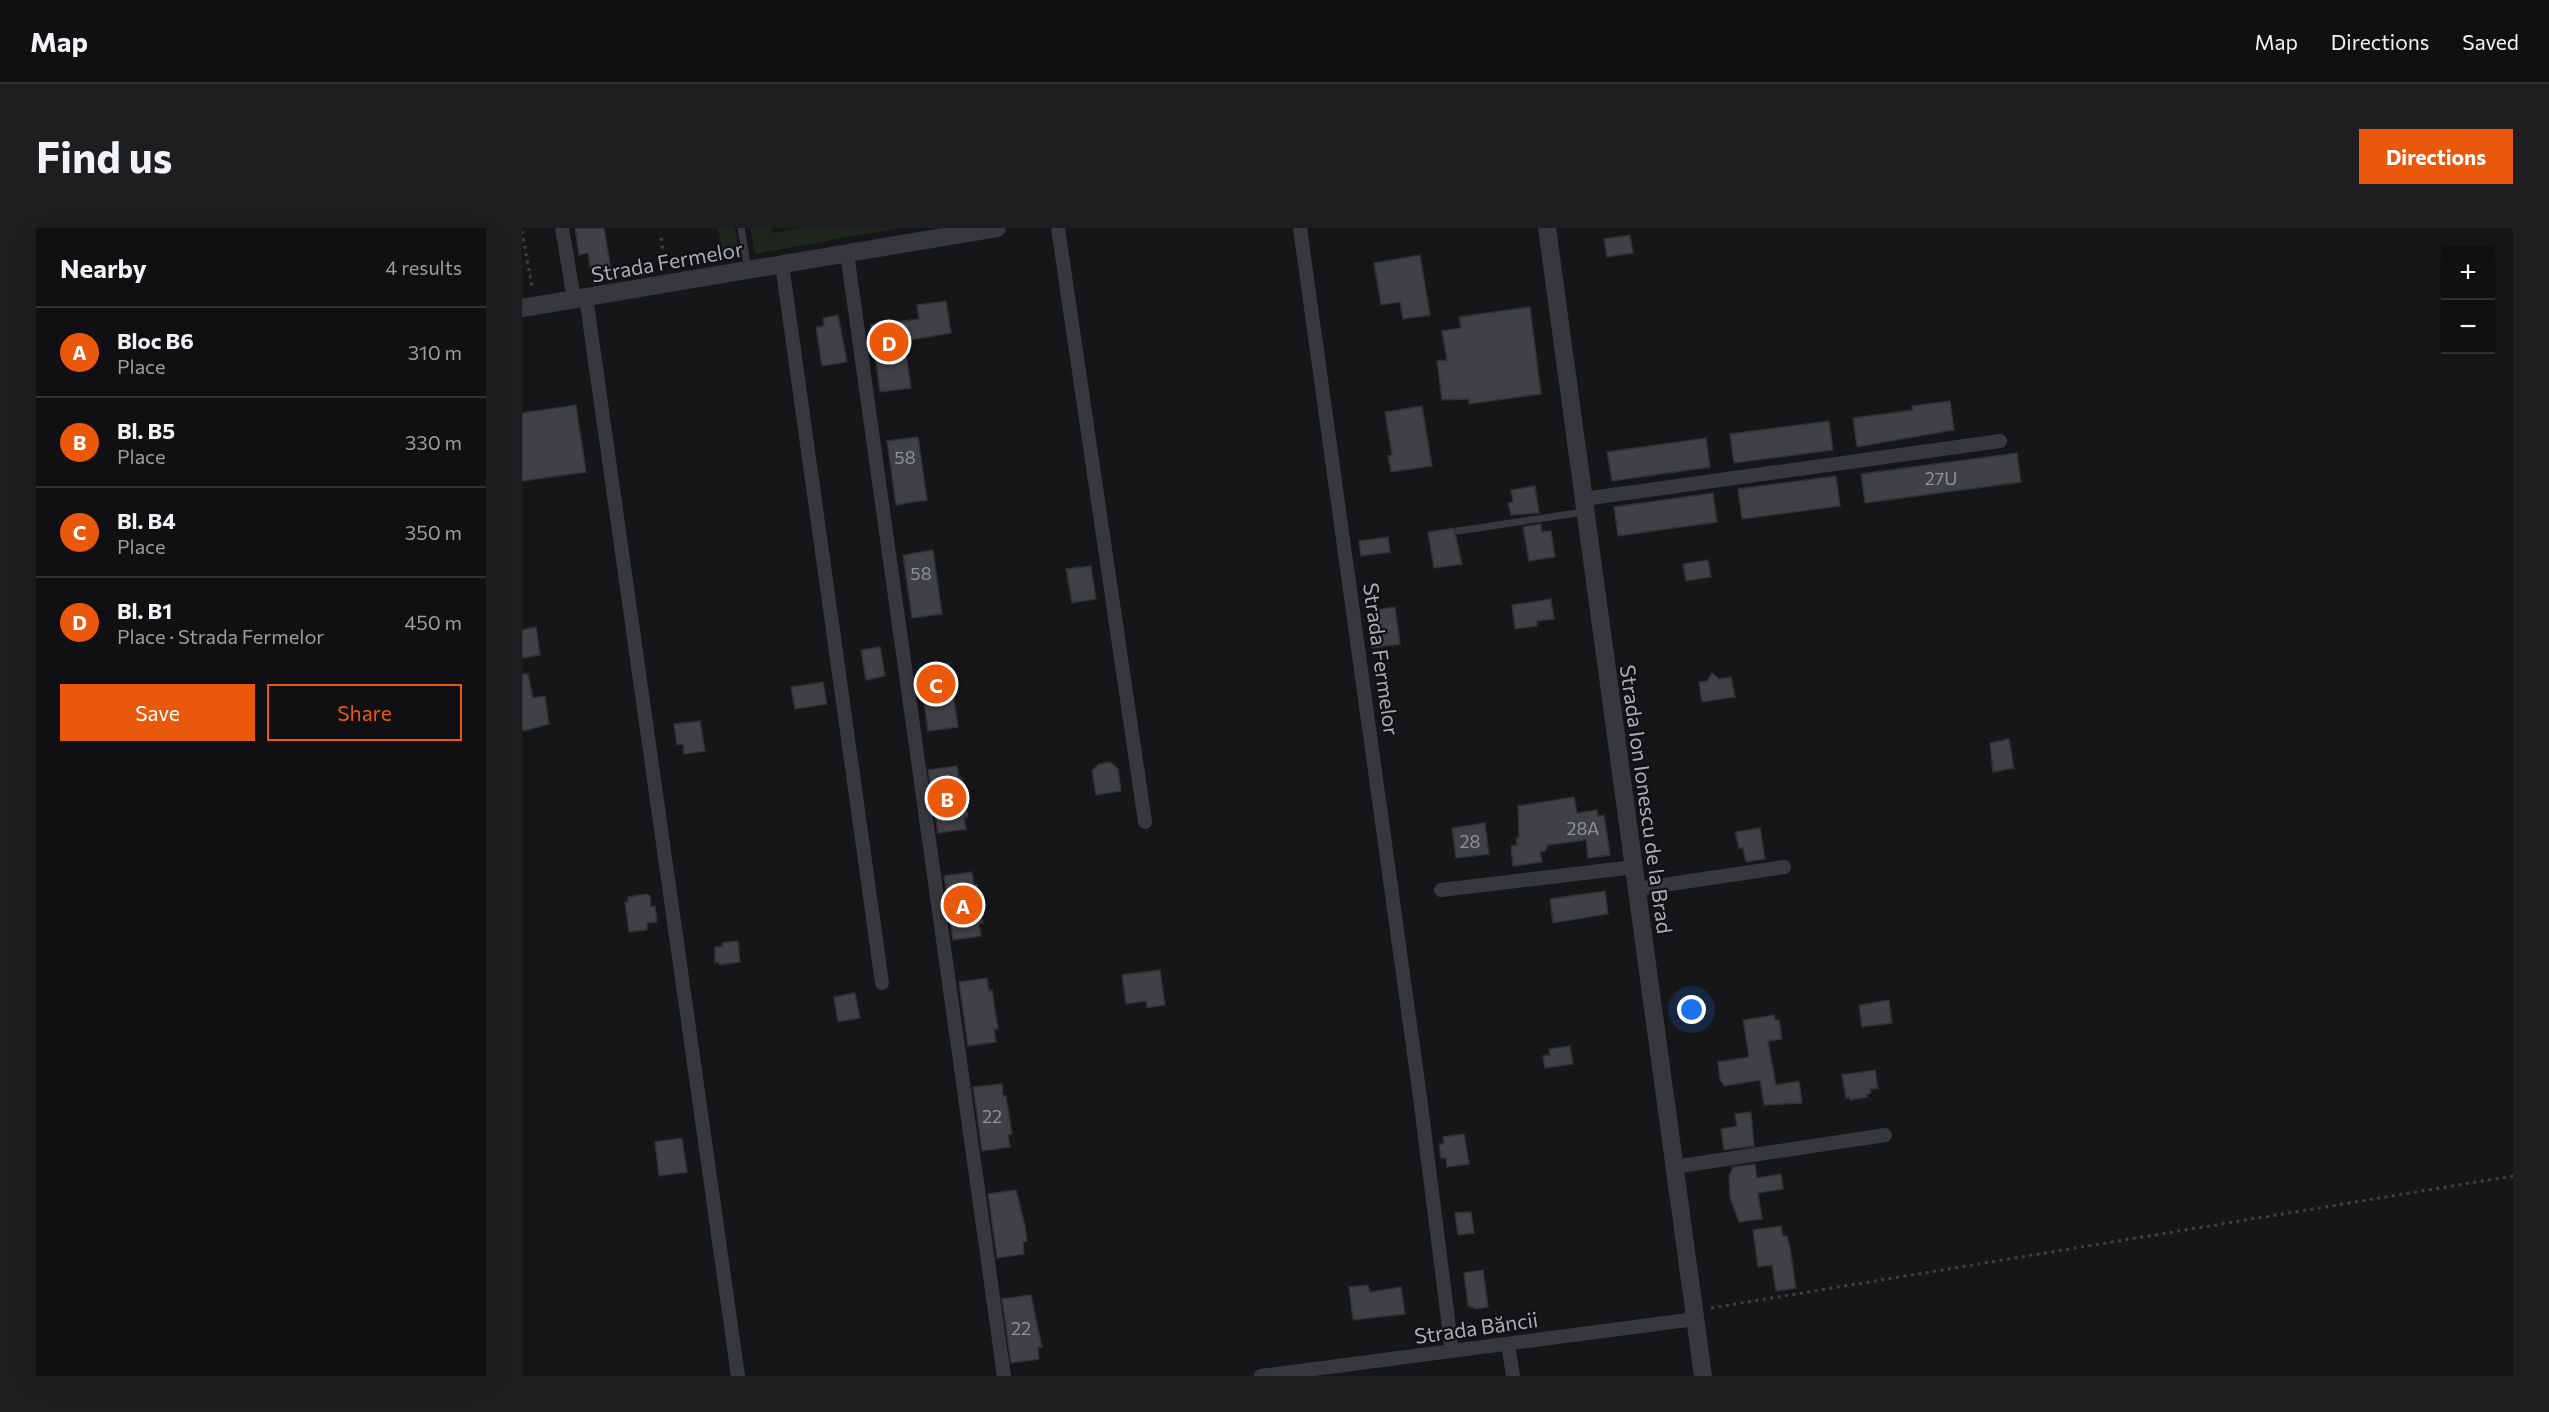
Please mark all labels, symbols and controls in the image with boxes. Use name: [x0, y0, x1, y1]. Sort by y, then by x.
text: Map: [30, 24, 88, 58]
text: Map: [2255, 29, 2298, 54]
text: Directions: [2331, 29, 2429, 54]
text: Saved: [2462, 29, 2519, 54]
button: Directions: [2359, 129, 2513, 184]
text: Find us: [36, 130, 172, 182]
street label: Strada Fermelor: [589, 235, 745, 287]
map controls: [2441, 246, 2495, 354]
button: +: [2441, 246, 2495, 300]
text: Nearby: [60, 252, 147, 283]
text: 4 results: [385, 255, 462, 279]
button: −: [2441, 300, 2495, 354]
pin: D: [870, 320, 908, 364]
text: Bloc B6: [117, 327, 194, 354]
text: A: [72, 340, 87, 364]
text: 310 m: [408, 340, 462, 364]
text: Place: [117, 354, 166, 378]
text: Bl. B5: [117, 417, 175, 444]
text: B: [73, 430, 86, 454]
text: 330 m: [405, 430, 462, 454]
text: Place: [117, 444, 166, 468]
house number: 58: [894, 446, 916, 468]
house number: 27U: [1925, 467, 1957, 489]
text: Bl. B4: [117, 507, 176, 534]
text: C: [73, 520, 86, 544]
text: 350 m: [405, 520, 462, 544]
text: Place: [117, 534, 166, 558]
house number: 58: [910, 562, 932, 584]
street label: Strada Fermelor: [1359, 581, 1405, 737]
text: Bl. B1: [117, 597, 172, 624]
text: D: [72, 610, 87, 634]
text: 450 m: [404, 610, 462, 634]
text: Place · Strada Fermelor: [117, 624, 324, 648]
pin: C: [916, 662, 956, 706]
street label: Strada Ion Ionescu de la Brad: [1616, 663, 1678, 935]
button: Save: [60, 684, 255, 741]
button: Share: [267, 684, 462, 741]
pin: B: [928, 776, 966, 820]
house number: 28A: [1567, 817, 1599, 839]
house number: 28: [1460, 830, 1481, 852]
pin: A: [944, 882, 982, 928]
your location: [1677, 995, 1706, 1024]
house number: 22: [982, 1105, 1002, 1127]
street label: Strada Băncii: [1413, 1306, 1539, 1348]
house number: 22: [1011, 1317, 1031, 1339]

